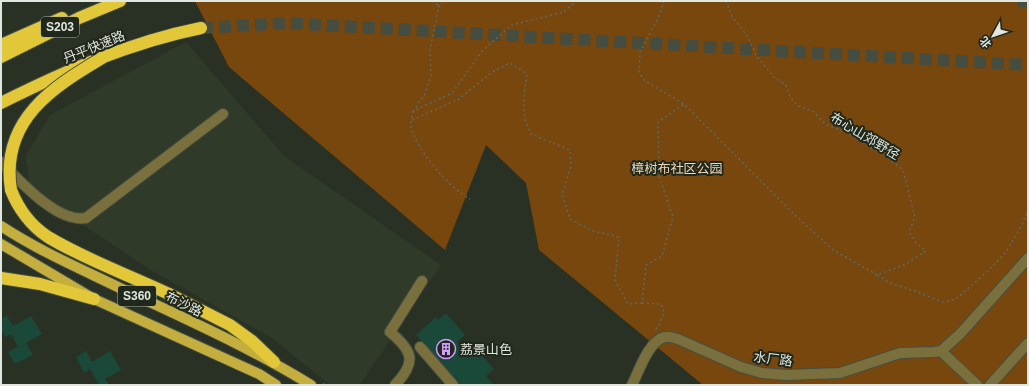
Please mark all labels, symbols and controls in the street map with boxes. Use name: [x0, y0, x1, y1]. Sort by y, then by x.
north arrow: [973, 16, 1013, 56]
road number: S203: [41, 17, 79, 37]
street label: 丹平快速路: [61, 28, 127, 66]
text: 北: [977, 34, 993, 50]
street label: 布心山郊野径: [828, 109, 902, 163]
park label: 樟树布社区公园: [631, 161, 723, 176]
road number: S360: [118, 286, 156, 306]
street label: 布沙路: [163, 289, 205, 319]
building icon: 荔景山色: [435, 338, 457, 360]
place label: 荔景山色: [460, 342, 512, 357]
street label: 水厂路: [753, 349, 793, 369]

